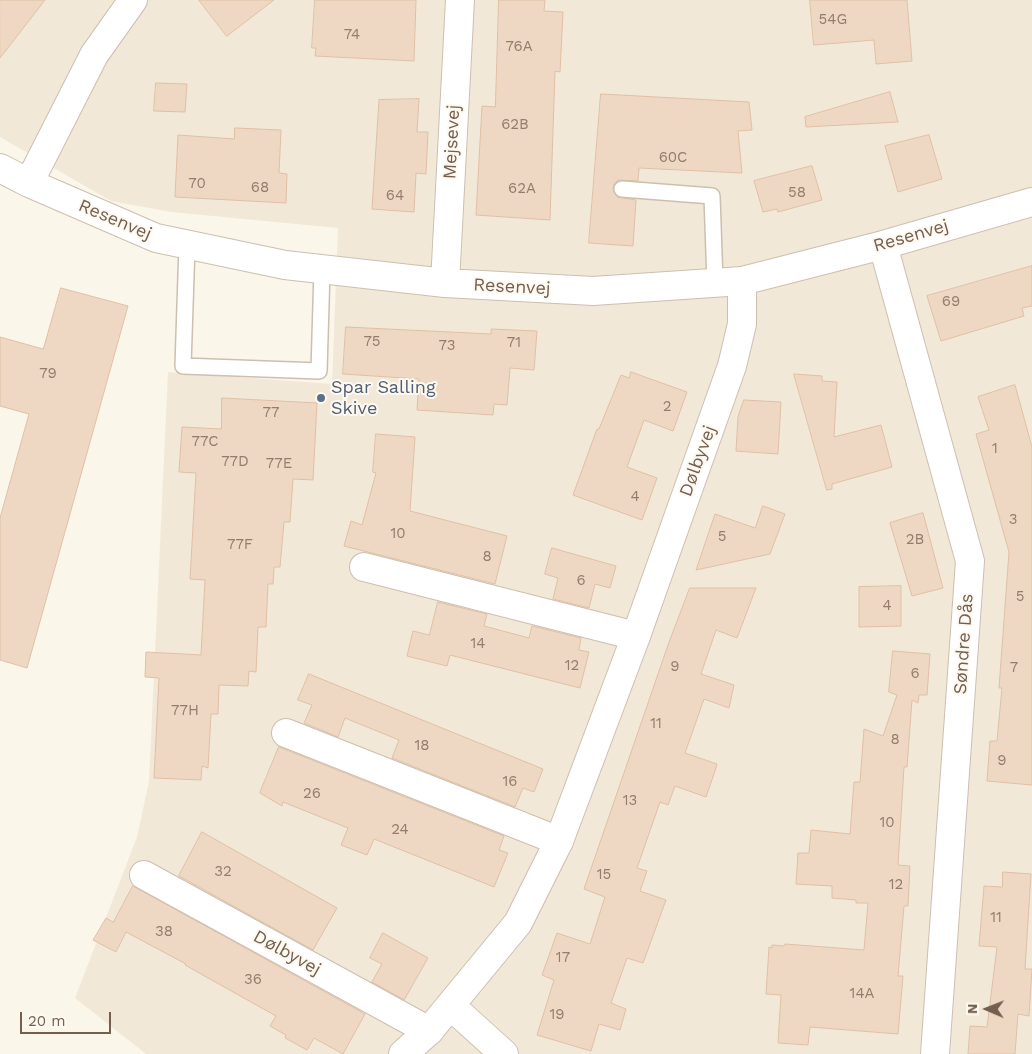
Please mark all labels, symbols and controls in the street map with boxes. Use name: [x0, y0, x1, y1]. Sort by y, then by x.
house number: 54G: [819, 11, 847, 29]
house number: 74: [344, 26, 360, 44]
house number: 76A: [505, 38, 533, 56]
street label: Mejsevej: [439, 104, 465, 180]
house number: 62B: [501, 116, 529, 134]
house number: 60C: [659, 149, 687, 167]
house number: 70: [188, 175, 206, 193]
house number: 68: [251, 179, 269, 197]
house number: 62A: [508, 180, 536, 198]
house number: 58: [788, 184, 806, 202]
house number: 64: [386, 187, 404, 205]
street label: Resenvej: [75, 195, 155, 245]
street label: Resenvej: [871, 215, 951, 257]
street label: Resenvej: [473, 274, 551, 300]
house number: 69: [942, 293, 960, 311]
house number: 75: [363, 333, 381, 351]
house number: 71: [507, 334, 521, 352]
house number: 73: [438, 337, 456, 355]
house number: 79: [39, 365, 57, 383]
place label: Spar Salling Skive: [331, 377, 435, 419]
marker: Spar Salling Skive: [315, 392, 327, 404]
house number: 2: [663, 398, 671, 416]
house number: 77: [263, 404, 279, 422]
street label: Dølbyvej: [675, 422, 721, 500]
house number: 77C: [192, 433, 218, 451]
house number: 1: [992, 440, 998, 458]
house number: 77D: [221, 453, 249, 471]
house number: 77E: [266, 455, 292, 473]
house number: 4: [630, 488, 640, 506]
house number: 3: [1009, 511, 1017, 529]
house number: 10: [390, 525, 406, 543]
house number: 5: [718, 528, 726, 546]
house number: 2B: [906, 531, 924, 549]
house number: 77F: [227, 536, 253, 554]
house number: 8: [482, 548, 492, 566]
house number: 6: [576, 572, 586, 590]
house number: 5: [1016, 588, 1024, 606]
street label: Søndre Dås: [950, 593, 978, 695]
house number: 4: [882, 597, 892, 615]
house number: 14: [470, 635, 486, 653]
house number: 12: [565, 657, 579, 675]
house number: 9: [670, 658, 680, 676]
house number: 7: [1010, 659, 1018, 677]
house number: 6: [910, 665, 920, 683]
house number: 77H: [171, 702, 199, 720]
house number: 11: [650, 715, 662, 733]
house number: 8: [890, 731, 900, 749]
house number: 18: [414, 737, 430, 755]
house number: 9: [997, 752, 1007, 770]
house number: 16: [503, 773, 517, 791]
house number: 26: [303, 785, 321, 803]
house number: 13: [623, 792, 637, 810]
house number: 10: [879, 814, 895, 832]
house number: 24: [391, 821, 409, 839]
house number: 32: [214, 863, 232, 881]
house number: 15: [597, 866, 611, 884]
house number: 12: [889, 876, 903, 894]
house number: 11: [990, 909, 1002, 927]
house number: 38: [155, 923, 173, 941]
street label: Dølbyvej: [249, 926, 325, 980]
house number: 17: [556, 949, 570, 967]
house number: 36: [244, 971, 262, 989]
north arrow: [962, 984, 1012, 1034]
house number: 14A: [850, 985, 874, 1003]
scale bar: [22, 1002, 114, 1034]
text: N: [964, 1003, 980, 1014]
house number: 19: [549, 1006, 565, 1024]
text: 20 m: [28, 1012, 66, 1030]

